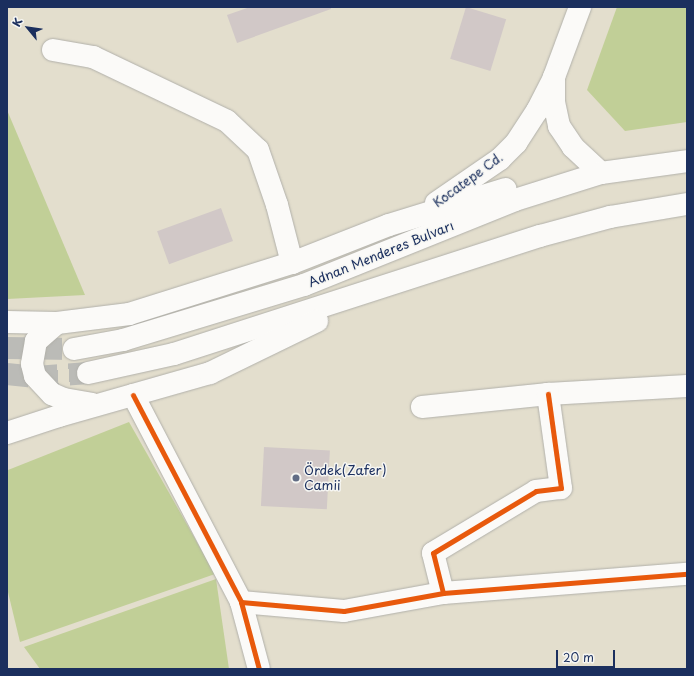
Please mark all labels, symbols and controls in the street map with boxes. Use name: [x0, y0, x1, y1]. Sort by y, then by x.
north arrow: [8, 8, 48, 48]
text: K: [8, 14, 26, 30]
street label: Kocatepe Cd.: [430, 149, 506, 211]
street label: Adnan Menderes Bulvarı: [306, 218, 456, 290]
place label: Ördek(Zafer) Camii: [304, 463, 387, 494]
marker: Ördek(Zafer) Camii: [291, 473, 301, 483]
scale bar: [558, 642, 617, 668]
text: 20 m: [563, 648, 594, 666]

